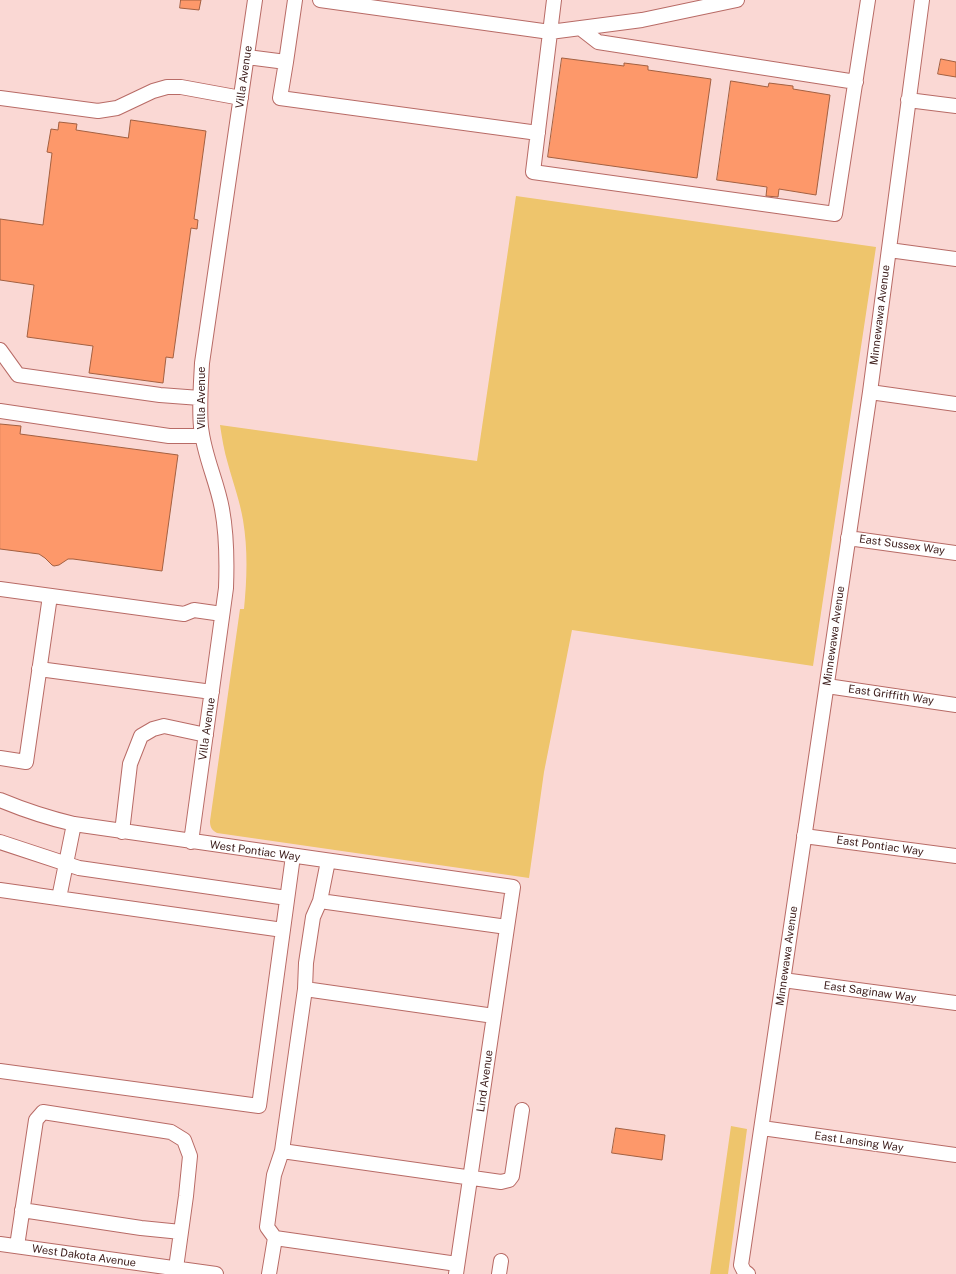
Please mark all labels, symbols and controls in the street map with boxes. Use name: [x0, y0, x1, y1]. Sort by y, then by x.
street label: Villa Avenue: [233, 45, 255, 109]
street label: Minnewawa Avenue: [867, 264, 893, 366]
street label: Villa Avenue: [195, 366, 209, 430]
street label: East Sussex Way: [858, 532, 946, 558]
street label: Minnewawa Avenue: [820, 585, 848, 687]
street label: East Griffith Way: [847, 682, 935, 708]
street label: Villa Avenue: [196, 697, 218, 761]
street label: East Pontiac Way: [836, 833, 924, 859]
street label: West Pontiac Way: [209, 838, 301, 864]
street label: Minnewawa Avenue: [773, 905, 801, 1007]
street label: East Saginaw Way: [823, 979, 917, 1005]
street label: Lind Avenue: [474, 1049, 496, 1113]
street label: East Lansing Way: [814, 1129, 904, 1155]
street label: West Dakota Avenue: [31, 1242, 137, 1270]

